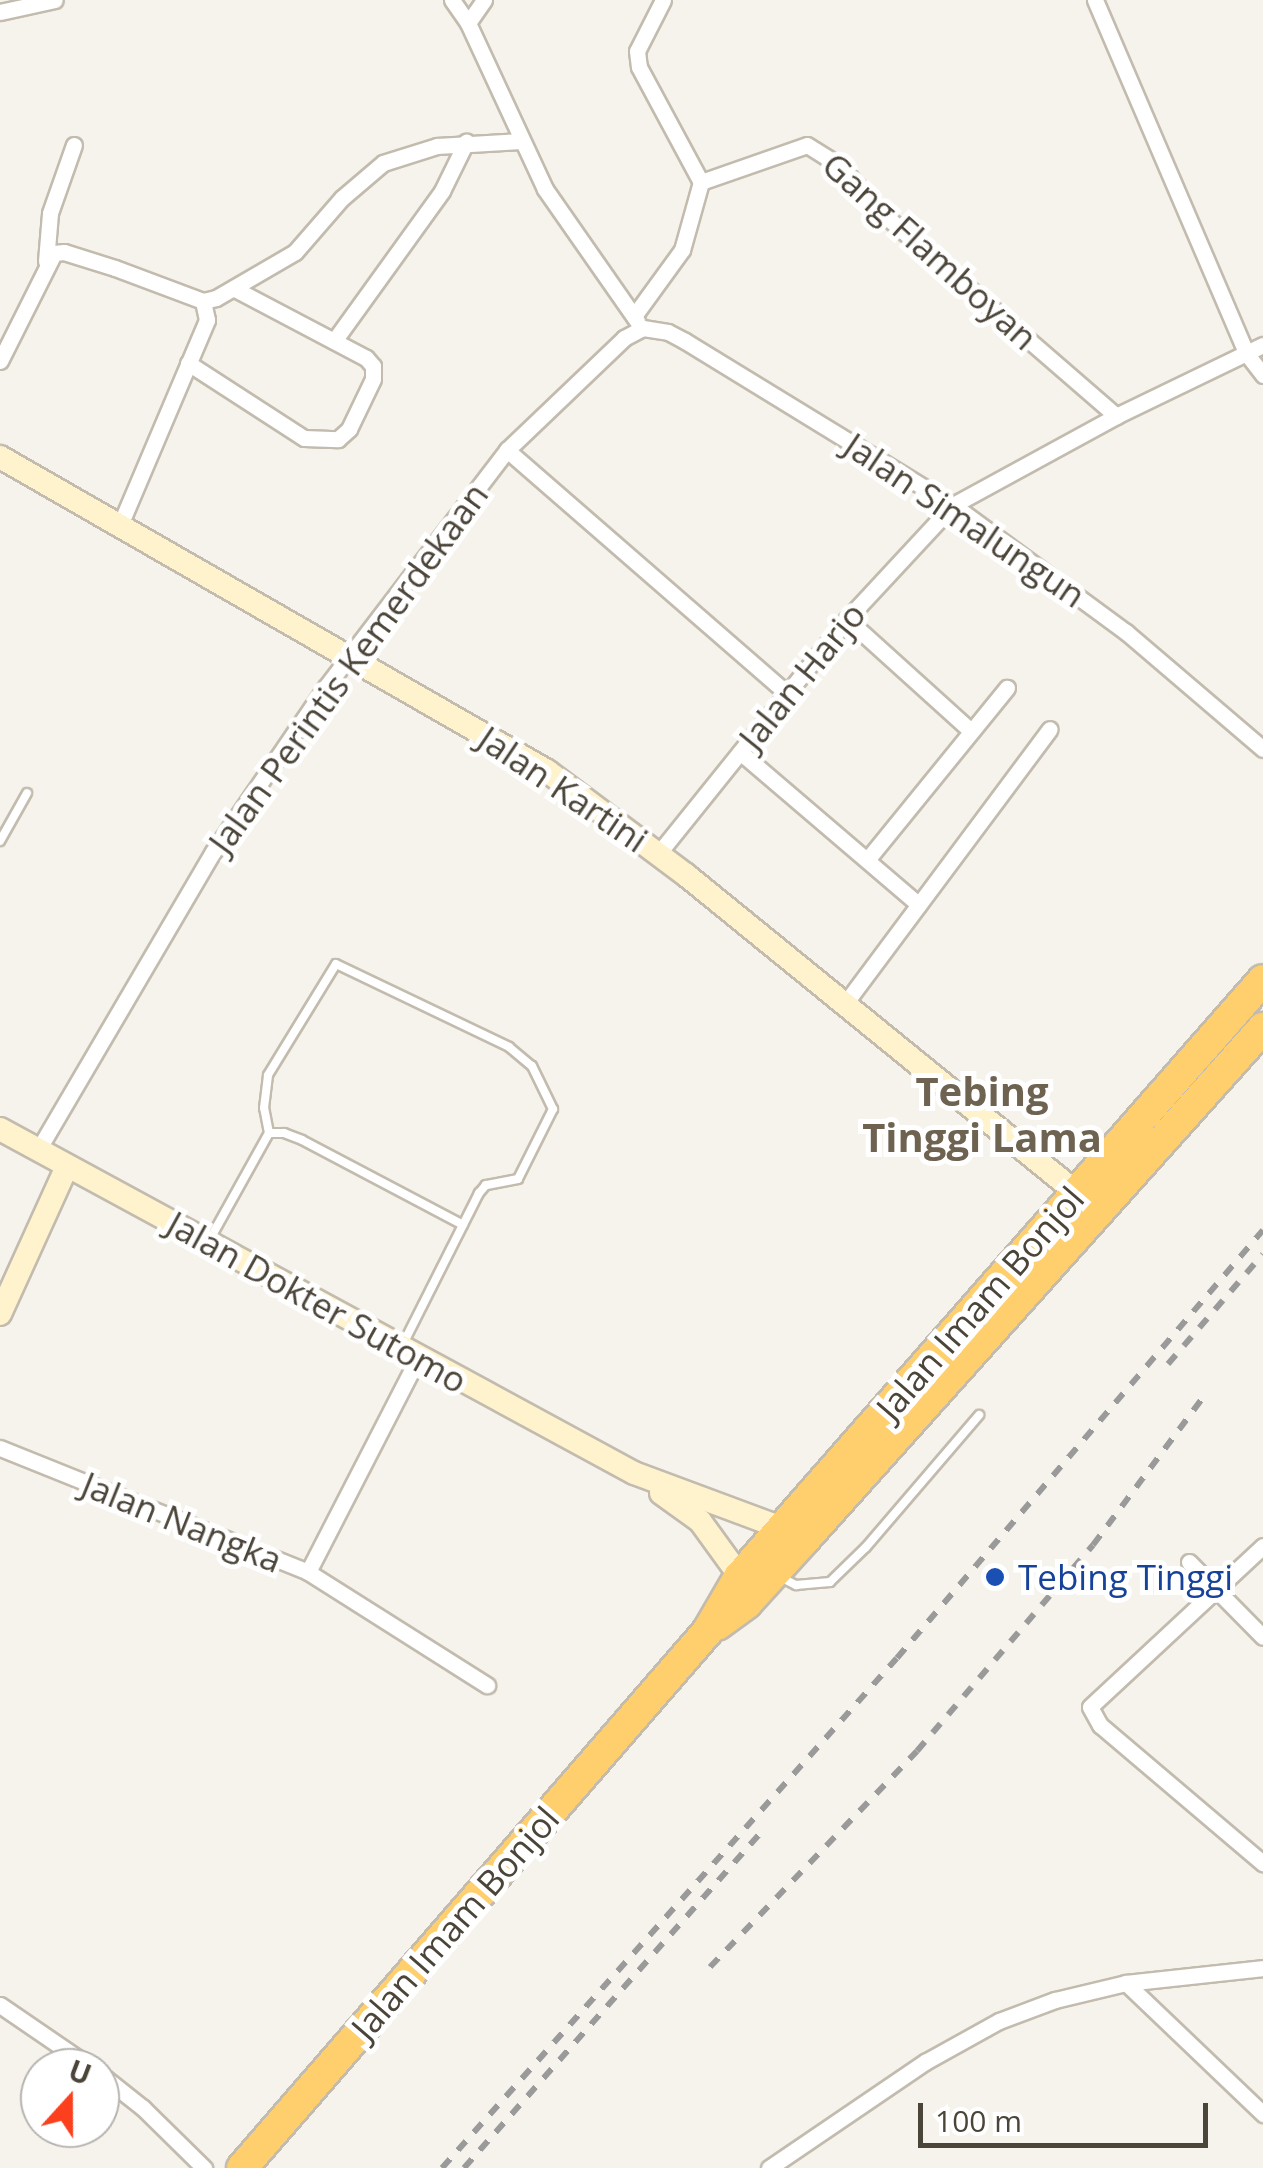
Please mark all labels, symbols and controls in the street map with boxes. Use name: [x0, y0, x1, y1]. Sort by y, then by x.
street label: Gang Flamboyan: [814, 144, 1046, 358]
street label: Jalan Simalungun: [837, 424, 1093, 616]
street label: Jalan Perintis Kemerdekaan: [200, 475, 496, 861]
street label: Jalan Harjo: [730, 594, 874, 758]
street label: Jalan Kartini: [471, 717, 655, 861]
district label: Tebing Tinggi Lama: [862, 1067, 1102, 1161]
street label: Jalan Imam Bonjol: [867, 1178, 1093, 1428]
street label: Jalan Dokter Sutomo: [160, 1202, 474, 1402]
street label: Jalan Nangka: [76, 1463, 288, 1581]
place label: Tebing Tinggi: [1018, 1556, 1233, 1598]
marker: Tebing Tinggi: [982, 1564, 1008, 1590]
street label: Jalan Imam Bonjol: [342, 1798, 568, 2048]
north arrow: [20, 2048, 120, 2148]
text: U: [63, 2050, 97, 2093]
scale bar: [923, 2083, 1213, 2145]
text: 100 m: [935, 2100, 1022, 2141]

